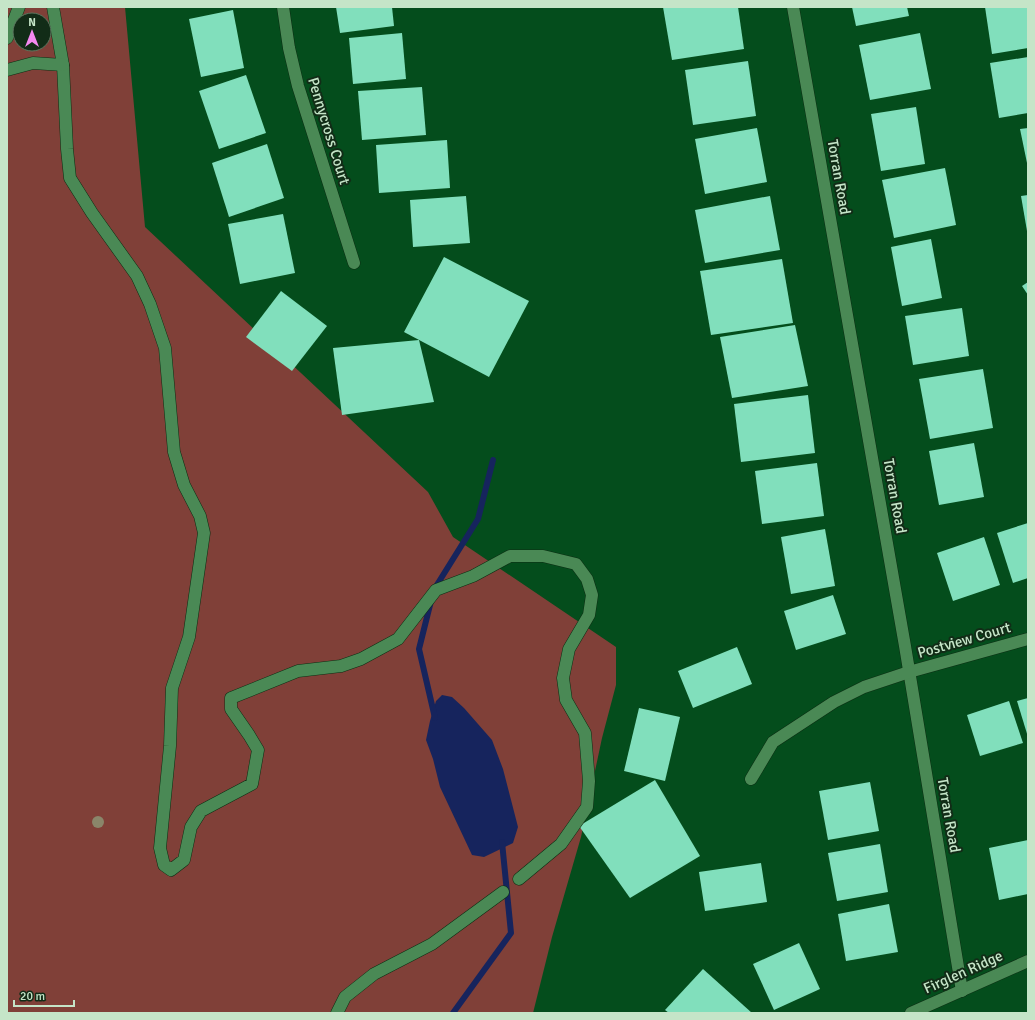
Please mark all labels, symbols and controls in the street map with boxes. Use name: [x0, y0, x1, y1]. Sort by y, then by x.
north arrow: [12, 12, 52, 52]
text: N: [28, 16, 36, 29]
street label: Pennycross Court: [304, 75, 354, 187]
street label: Torran Road: [824, 138, 854, 216]
street label: Torran Road: [880, 457, 910, 535]
street label: Postview Court: [915, 618, 1013, 662]
street label: Torran Road: [934, 776, 964, 854]
street label: Firglen Ridge: [921, 947, 1005, 997]
scale bar: [14, 982, 74, 1008]
text: 20 m: [20, 989, 45, 1004]

